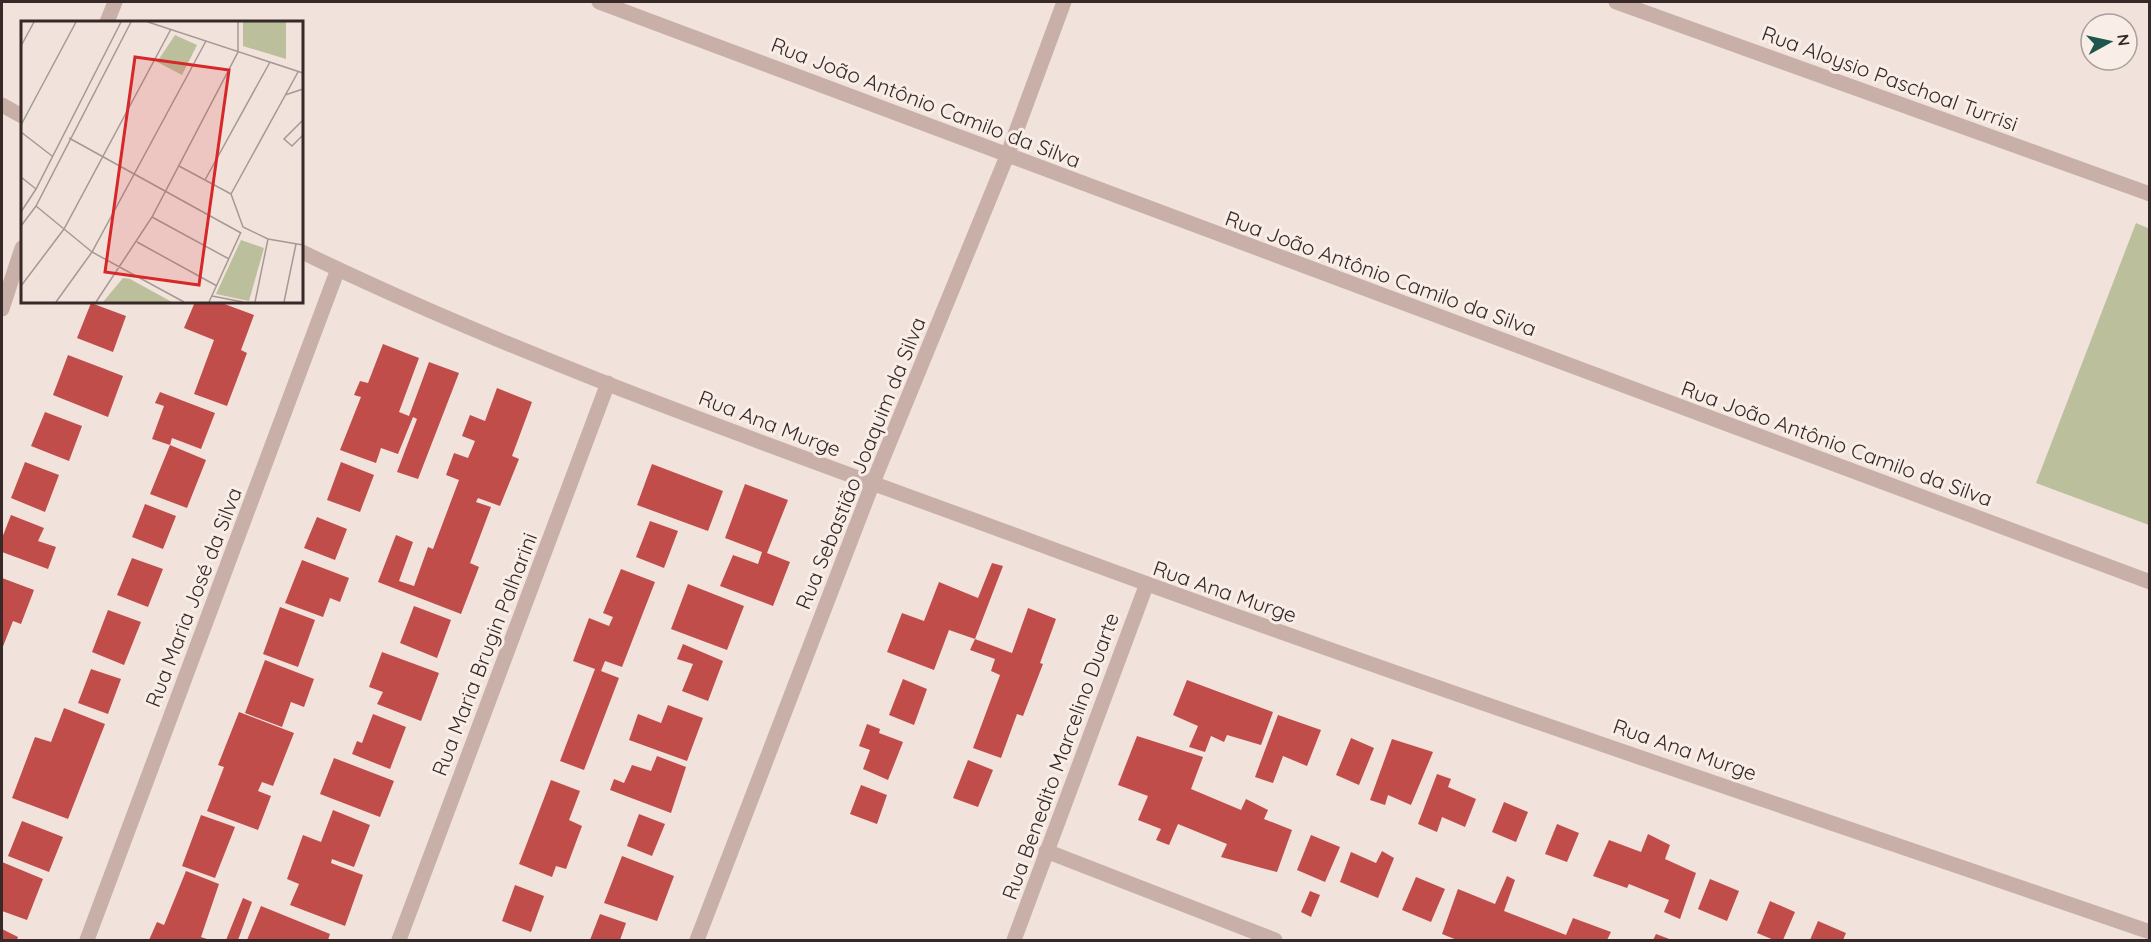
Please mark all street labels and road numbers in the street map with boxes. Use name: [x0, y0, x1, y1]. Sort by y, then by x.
street label: Rua Aloysio Paschoal Turrisi: [1758, 20, 2022, 136]
street label: Rua João Antônio Camilo da Silva: [768, 31, 1084, 173]
street label: Rua João Antônio Camilo da Silva: [1222, 204, 1540, 342]
street label: Rua Sebastião Joaquim da Silva: [789, 313, 931, 613]
street label: Rua João Antônio Camilo da Silva: [1678, 374, 1996, 512]
street label: Rua Ana Murge: [695, 384, 845, 462]
street label: Rua Maria José da Silva: [139, 484, 247, 710]
street label: Rua Maria Brugin Palharini: [426, 529, 542, 779]
street label: Rua Ana Murge: [1150, 554, 1300, 628]
street label: Rua Benedito Marcelino Duarte: [996, 609, 1124, 903]
street label: Rua Ana Murge: [1610, 712, 1760, 786]

